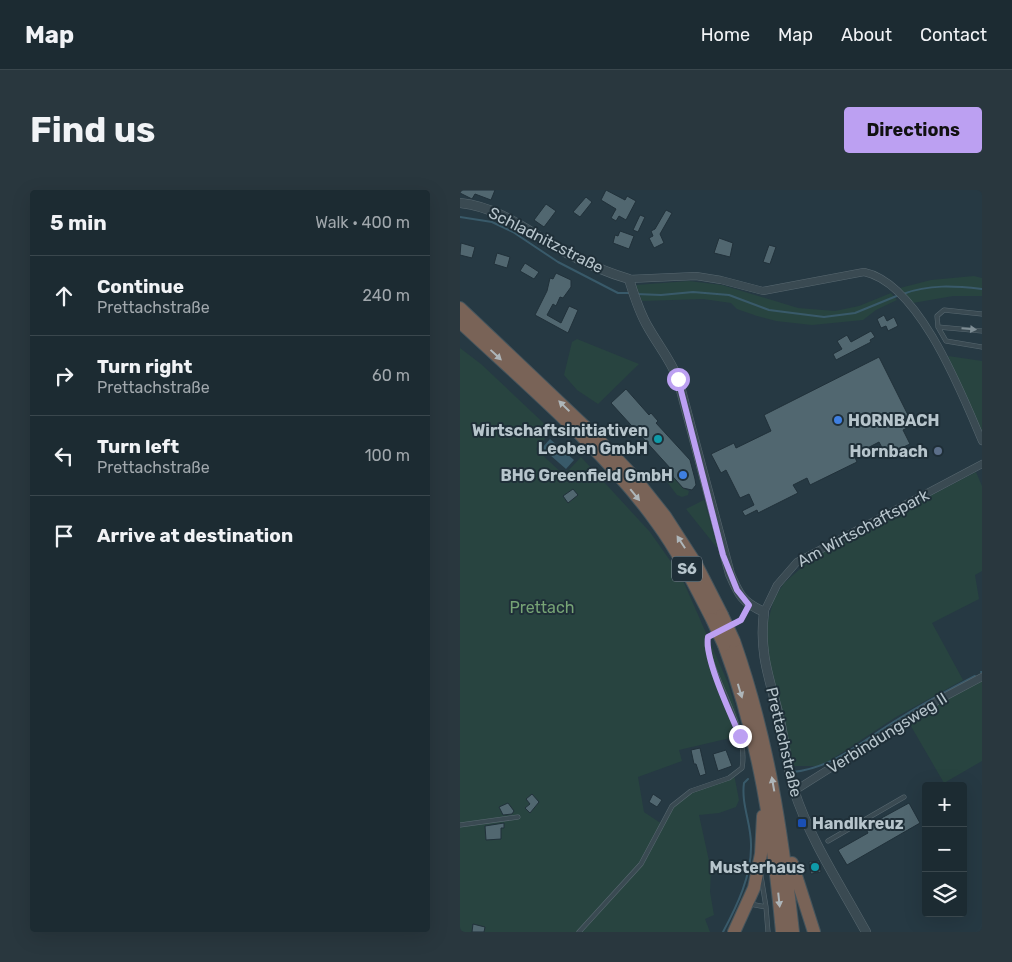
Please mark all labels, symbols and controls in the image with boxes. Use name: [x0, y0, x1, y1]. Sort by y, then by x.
text: Map: [25, 21, 74, 49]
text: Home: [701, 24, 750, 46]
text: Map: [778, 24, 813, 46]
text: About: [841, 24, 892, 46]
text: Contact: [920, 24, 987, 46]
button: Directions: [844, 107, 982, 153]
text: Find us: [30, 109, 155, 151]
street label: Schladnitzstraße: [485, 203, 607, 277]
text: 5 min: [50, 210, 107, 235]
text: Walk · 400 m: [315, 213, 410, 232]
text: Continue: [97, 275, 184, 298]
icon: ahead: [50, 282, 78, 310]
text: 240 m: [363, 286, 410, 305]
text: Prettachstraße: [97, 298, 210, 317]
one-way arrow: [961, 326, 977, 334]
one-way arrow: [489, 349, 501, 361]
text: Turn right: [97, 355, 192, 378]
icon: right: [50, 362, 78, 390]
text: 60 m: [372, 366, 410, 385]
route start: [667, 368, 690, 391]
text: Prettachstraße: [97, 378, 210, 397]
one-way arrow: [558, 400, 570, 412]
place label: HORNBACH: [848, 411, 939, 430]
marker: HORNBACH: [832, 414, 844, 426]
place label: Wirtschaftsinitiativen Leoben GmbH: [472, 421, 648, 458]
marker: Wirtschaftsinitiativen Leoben GmbH: [652, 433, 664, 445]
text: Turn left: [97, 435, 179, 458]
icon: left: [50, 442, 78, 470]
place label: Hornbach: [849, 442, 928, 461]
marker: Hornbach: [932, 445, 944, 457]
text: 100 m: [365, 446, 410, 465]
text: Prettachstraße: [97, 458, 210, 477]
place label: BHG Greenfield GmbH: [500, 466, 673, 485]
marker: BHG Greenfield GmbH: [677, 469, 689, 481]
street label: Am Wirtschaftspark: [794, 485, 933, 571]
one-way arrow: [629, 488, 640, 501]
icon: arrive: [50, 522, 78, 550]
text: Arrive at destination: [97, 524, 293, 547]
one-way arrow: [677, 535, 686, 548]
road number: S6: [672, 556, 702, 582]
park label: Prettach: [509, 598, 575, 617]
one-way arrow: [736, 684, 744, 699]
street label: Prettachstraße: [762, 685, 806, 799]
street label: Verbindungsweg II: [823, 688, 951, 778]
route end: [729, 725, 752, 748]
one-way arrow: [769, 775, 777, 791]
map controls: [922, 782, 967, 917]
button: +: [922, 782, 967, 827]
place label: Handlkreuz: [812, 814, 904, 833]
marker: Handlkreuz: [796, 817, 808, 829]
button: −: [922, 827, 967, 872]
place label: Musterhaus: [710, 858, 805, 877]
marker: Musterhaus: [809, 861, 821, 873]
button: layers: [922, 872, 967, 917]
one-way arrow: [775, 892, 783, 908]

